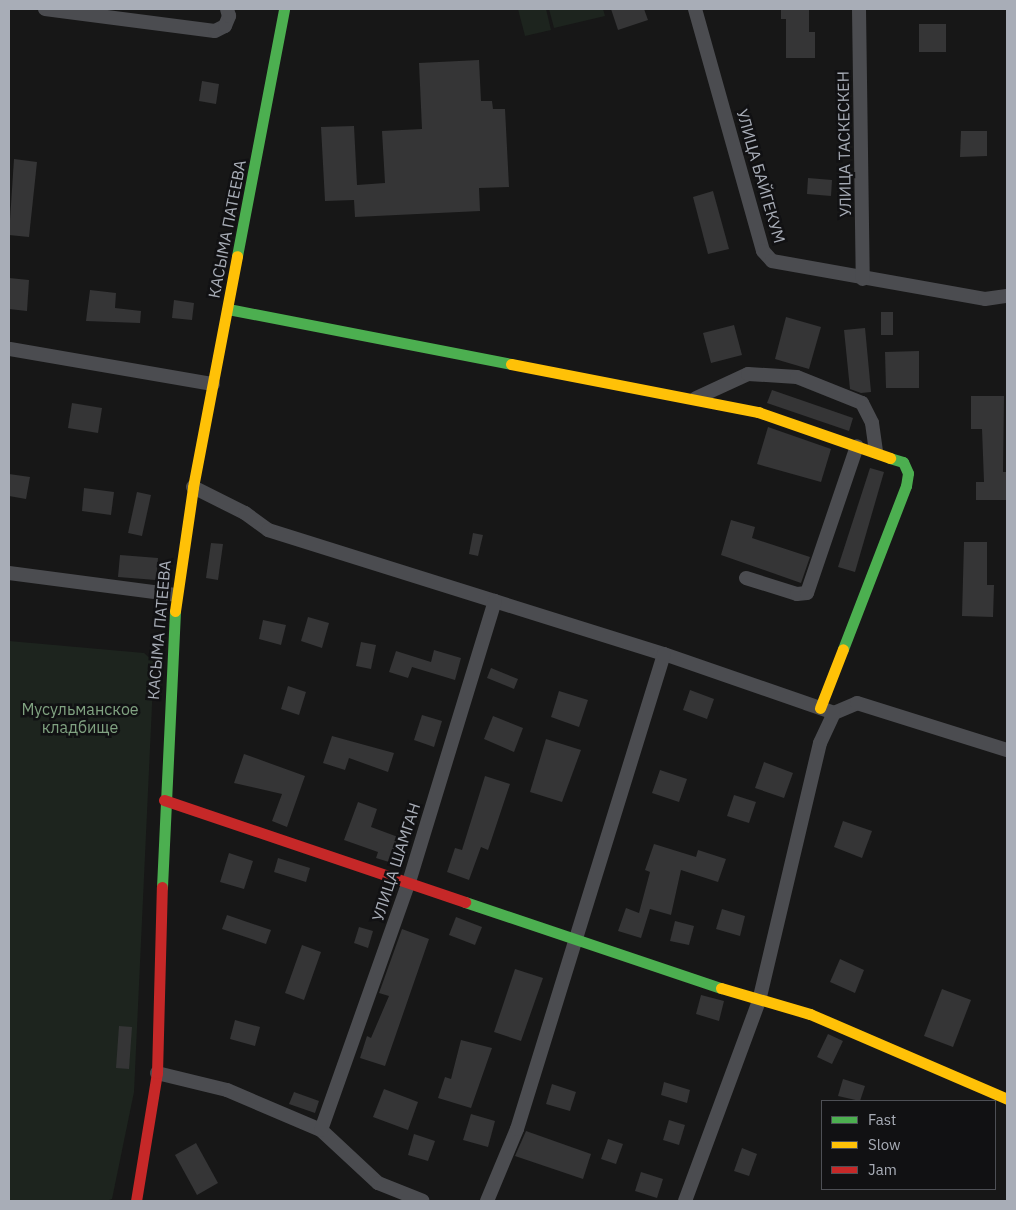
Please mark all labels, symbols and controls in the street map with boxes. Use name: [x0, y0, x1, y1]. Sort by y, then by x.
street label: УЛИЦА ТАСКЕСКЕН: [833, 71, 855, 217]
street label: УЛИЦА БАЙГЕКУМ: [733, 107, 789, 245]
street label: КАСЫМА ПАТЕЕВА: [204, 158, 250, 300]
street label: КАСЫМА ПАТЕЕВА: [143, 559, 175, 701]
park label: Мусульманское кладбище: [21, 699, 139, 737]
street label: УЛИЦА ШАМГАН: [368, 800, 424, 924]
legend: [821, 1100, 996, 1190]
text: Fast: [868, 1110, 896, 1129]
text: Slow: [868, 1135, 901, 1154]
text: Jam: [868, 1160, 897, 1179]

